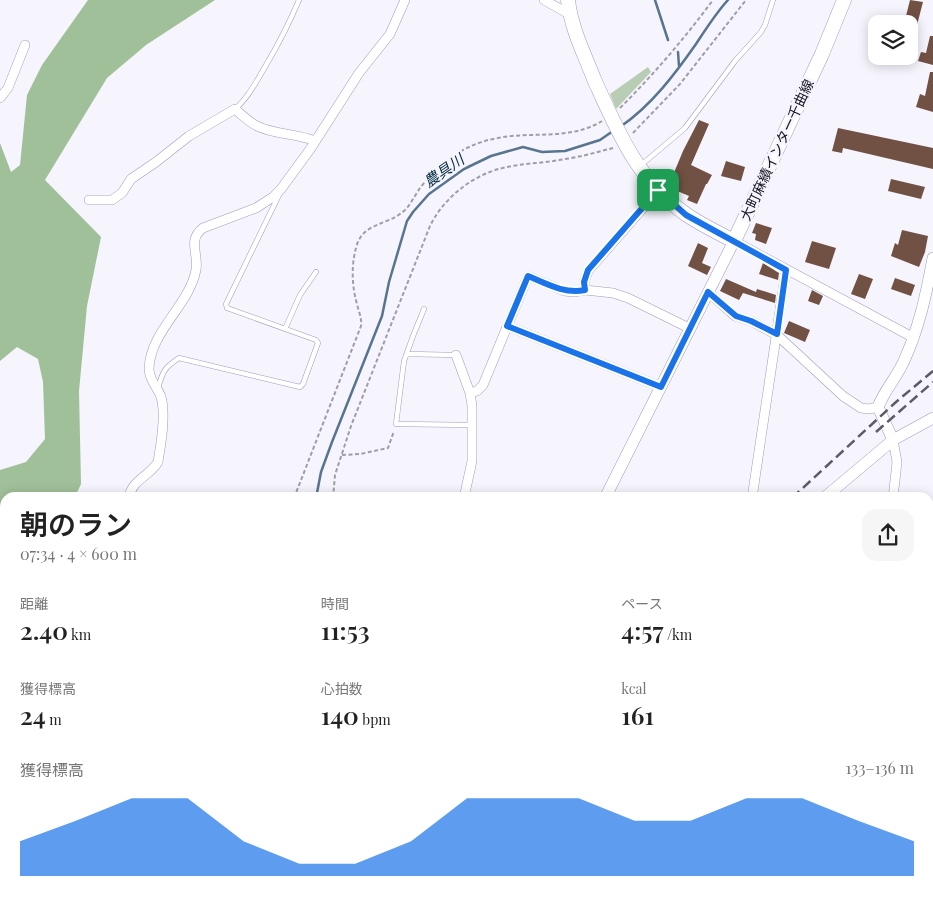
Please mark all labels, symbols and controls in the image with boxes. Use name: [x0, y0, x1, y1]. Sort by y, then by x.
map controls: [868, 15, 918, 65]
button: layers: [868, 15, 918, 65]
street label: 大町麻績インター千曲線: [735, 76, 818, 224]
water label: 農具川: [419, 148, 469, 191]
pin: [637, 169, 679, 211]
icon: arrive: [644, 176, 672, 204]
text: 朝のラン: [20, 505, 132, 542]
button: share: [862, 509, 914, 561]
text: 07:34 · 4 × 600 m: [20, 543, 137, 564]
text: 距離: [20, 594, 48, 613]
text: 時間: [321, 594, 349, 613]
text: ペース: [621, 594, 663, 613]
text: 2.40: [20, 613, 68, 646]
text: 11:53: [321, 613, 370, 646]
text: 4:57: [621, 613, 663, 646]
text: km: [68, 625, 91, 644]
text: /km: [663, 625, 692, 644]
text: 獲得標高: [20, 679, 76, 698]
text: 心拍数: [321, 679, 363, 698]
text: kcal: [621, 679, 646, 698]
text: 24: [20, 698, 46, 731]
text: 140: [321, 698, 359, 731]
text: 161: [621, 698, 654, 731]
text: m: [46, 710, 62, 729]
text: bpm: [359, 710, 391, 729]
text: 133–136 m: [845, 757, 914, 778]
text: 獲得標高: [20, 759, 84, 780]

